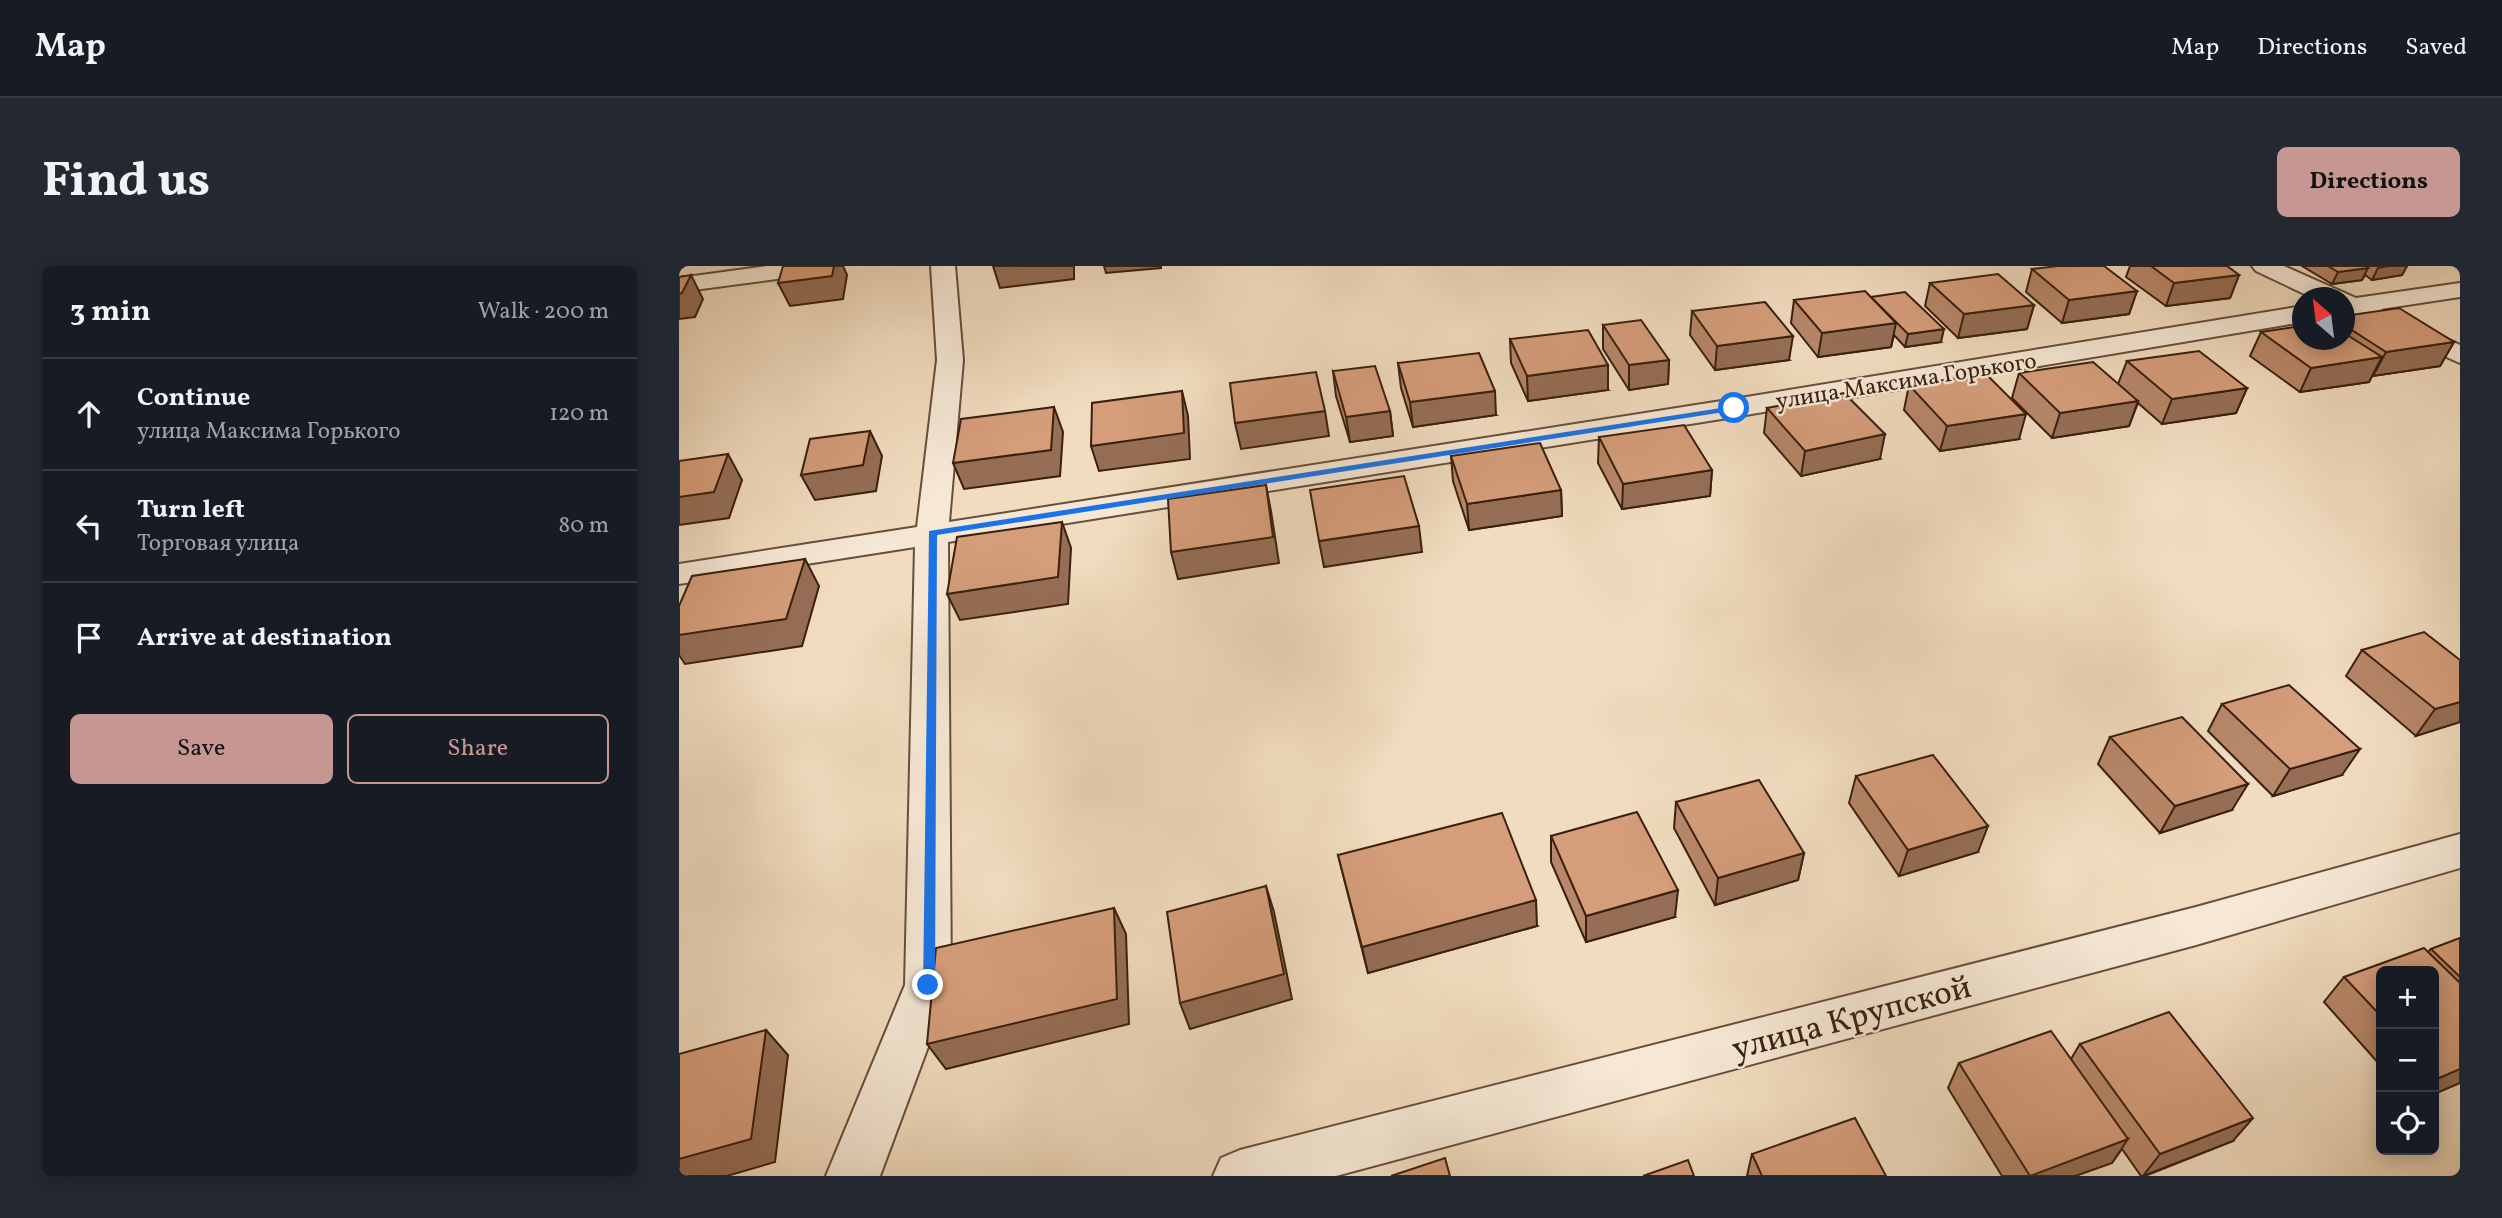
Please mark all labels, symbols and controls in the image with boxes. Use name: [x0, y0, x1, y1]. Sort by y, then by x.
text: Map: [35, 25, 106, 71]
text: Map: [2171, 31, 2219, 65]
text: Directions: [2257, 31, 2367, 65]
text: Saved: [2405, 31, 2467, 65]
button: Directions: [2277, 147, 2460, 217]
text: Find us: [42, 148, 210, 217]
north arrow: [2292, 287, 2355, 350]
text: 3 min: [70, 291, 151, 333]
text: Walk · 200 m: [478, 296, 609, 328]
street label: улица Максима Горького: [1774, 346, 2039, 418]
text: Continue: [137, 380, 250, 416]
route start: [1718, 392, 1749, 423]
icon: ahead: [70, 395, 108, 433]
text: 120 m: [549, 398, 609, 430]
text: улица Максима Горького: [137, 416, 401, 448]
text: Turn left: [137, 492, 245, 528]
icon: left: [70, 507, 108, 545]
text: 80 m: [559, 510, 609, 542]
text: Торговая улица: [137, 528, 299, 560]
icon: arrive: [70, 619, 108, 657]
text: Arrive at destination: [137, 620, 392, 656]
button: Save: [70, 714, 333, 784]
button: Share: [347, 714, 609, 784]
street label: улица Крупской: [1727, 966, 1977, 1074]
map controls: [2376, 966, 2439, 1155]
button: +: [2376, 966, 2439, 1029]
route end: [912, 969, 943, 1000]
button: −: [2376, 1029, 2439, 1092]
button: locate: [2376, 1092, 2439, 1155]

